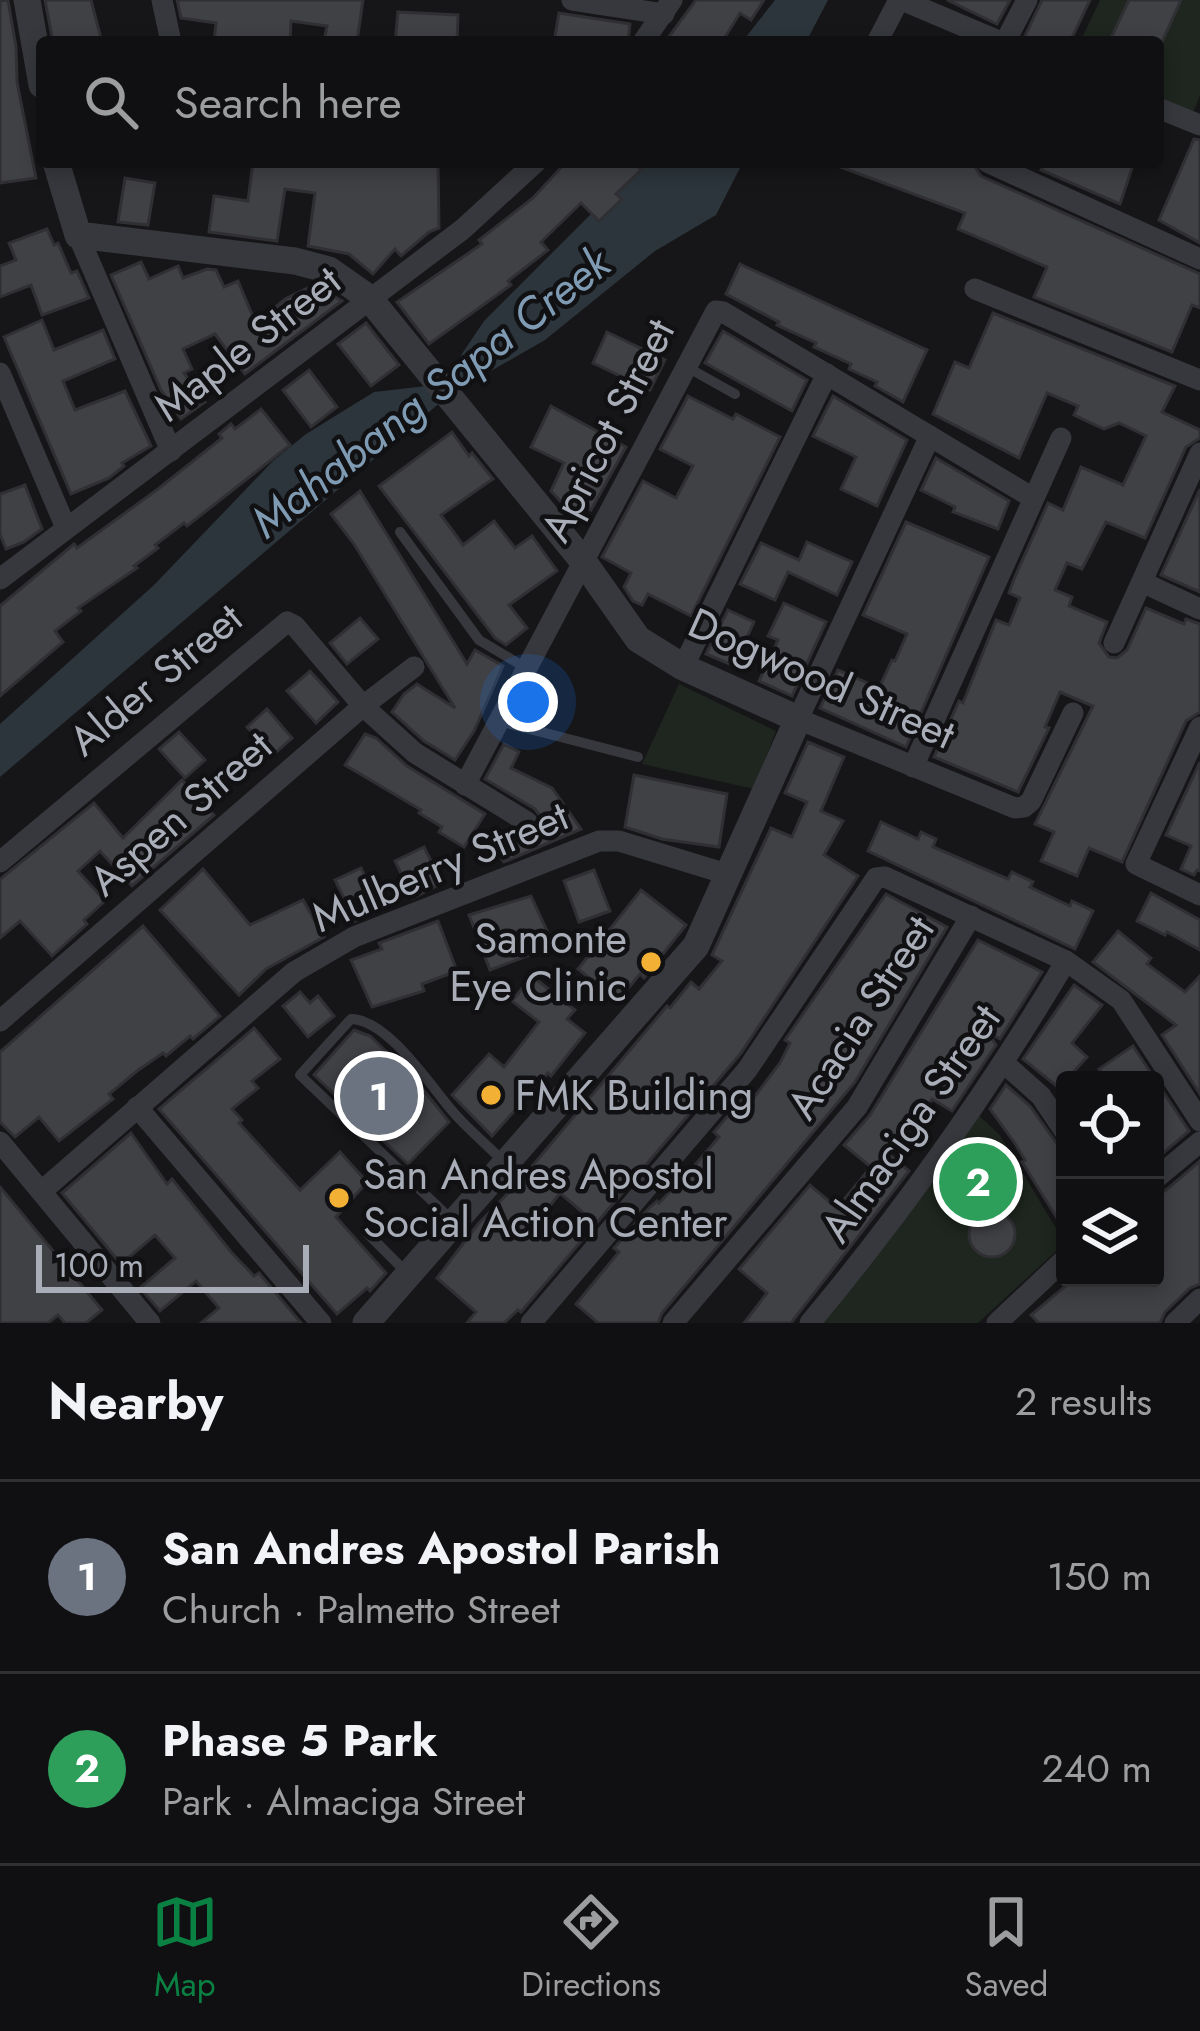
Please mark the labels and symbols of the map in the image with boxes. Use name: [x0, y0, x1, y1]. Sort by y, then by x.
water label: Mahabang Sapa Creek: [237, 230, 625, 553]
street label: Maple Street: [141, 251, 354, 436]
street label: Apricot Street: [525, 308, 690, 552]
street label: Alder Street: [55, 588, 255, 770]
street label: Dogwood Street: [679, 592, 965, 764]
your location: [498, 672, 558, 732]
street label: Aspen Street: [75, 717, 285, 910]
street label: Mulberry Street: [303, 785, 578, 948]
street label: Acacia Street: [772, 903, 949, 1131]
place label: Samonte Eye Clinic: [449, 908, 627, 1017]
marker: Samonte Eye Clinic: [638, 949, 664, 975]
street label: Almaciga Street: [806, 992, 1015, 1255]
pin: 1: [340, 1051, 418, 1141]
place label: FMK Building: [515, 1065, 753, 1126]
marker: FMK Building: [478, 1082, 504, 1108]
pin: 2: [939, 1137, 1017, 1227]
place label: San Andres Apostol Social Action Center: [363, 1144, 728, 1253]
marker: San Andres Apostol Social Action Center: [326, 1185, 352, 1211]
scale bar: [36, 1239, 309, 1292]

